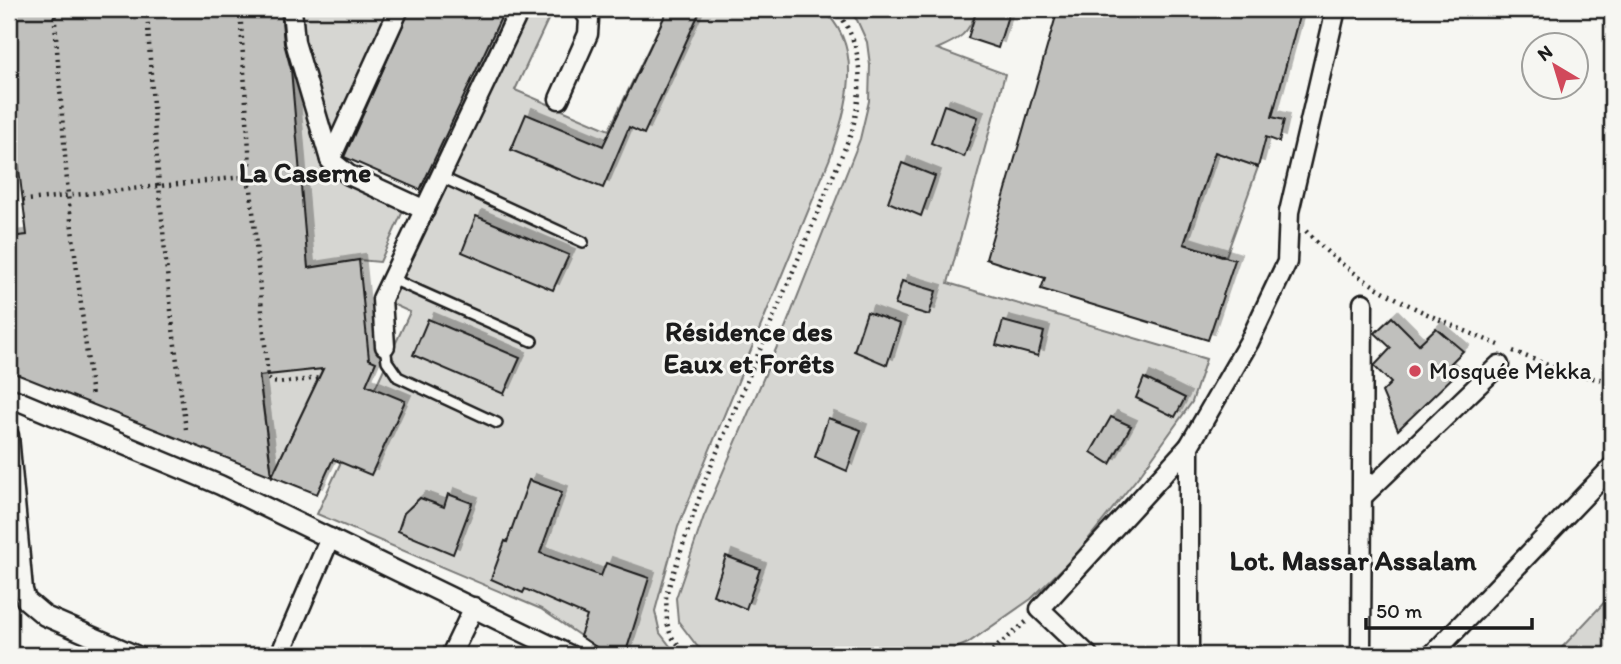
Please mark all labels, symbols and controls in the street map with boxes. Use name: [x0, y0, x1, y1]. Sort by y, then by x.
north arrow: [1520, 32, 1590, 102]
text: N: [1533, 40, 1557, 66]
district label: La Caserne: [239, 155, 371, 189]
district label: Résidence des Eaux et Forêts: [663, 314, 835, 380]
place label: Mosquée Mekka: [1429, 356, 1592, 385]
marker: Mosquée Mekka: [1407, 363, 1423, 379]
district label: Lot. Massar Assalam: [1229, 543, 1477, 577]
scale bar: [1366, 587, 1532, 631]
text: 50 m: [1376, 598, 1423, 623]

